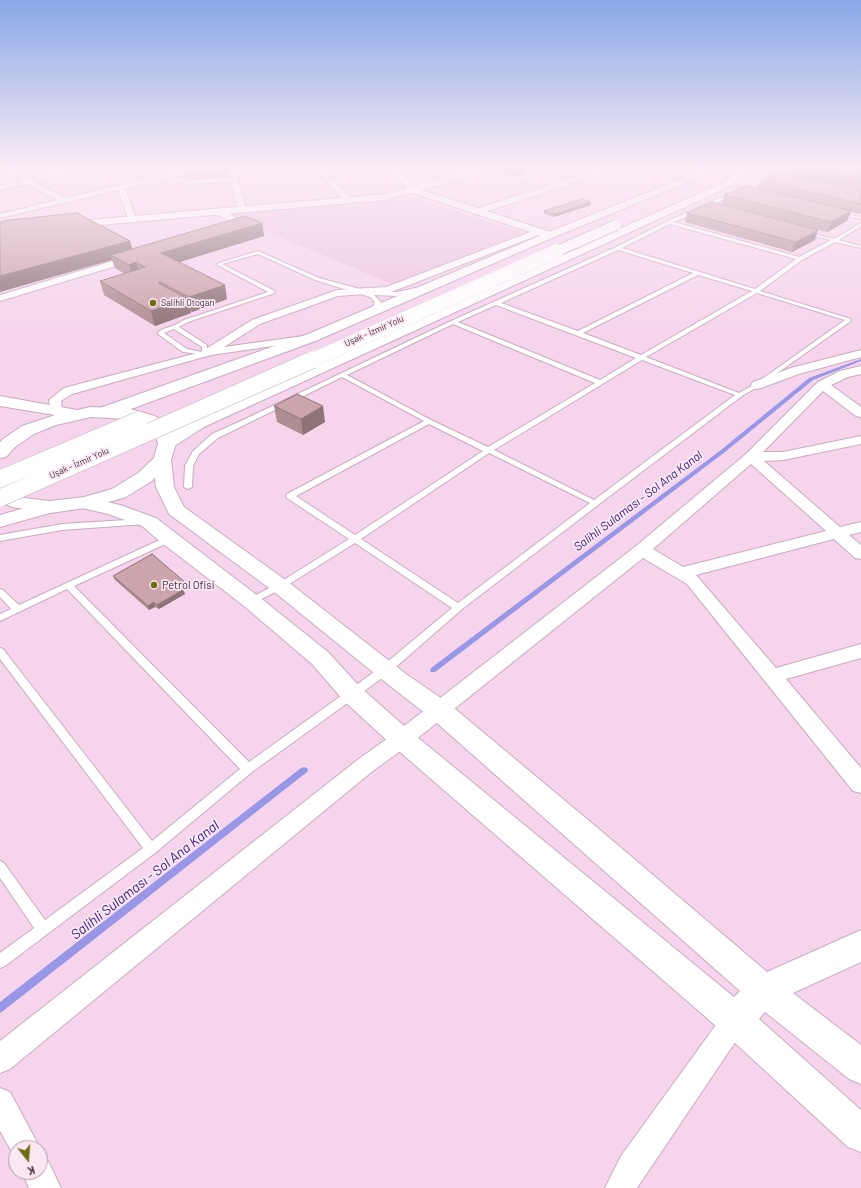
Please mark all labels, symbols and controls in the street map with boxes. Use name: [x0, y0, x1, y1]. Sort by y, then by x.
marker: Salihli Otogarı: [148, 298, 158, 308]
place label: Salihli Otogarı: [161, 298, 214, 308]
street label: Uşak - İzmir Yolu: [343, 313, 405, 349]
street label: Uşak - İzmir Yolu: [48, 445, 110, 481]
water label: Salihli Sulaması - Sol Ana Kanal: [571, 448, 705, 554]
place label: Petrol Ofisi: [162, 578, 214, 592]
marker: Petrol Ofisi: [149, 580, 159, 590]
water label: Salihli Sulaması - Sol Ana Kanal: [68, 817, 222, 943]
north arrow: [8, 1140, 48, 1180]
text: K: [26, 1164, 37, 1178]

